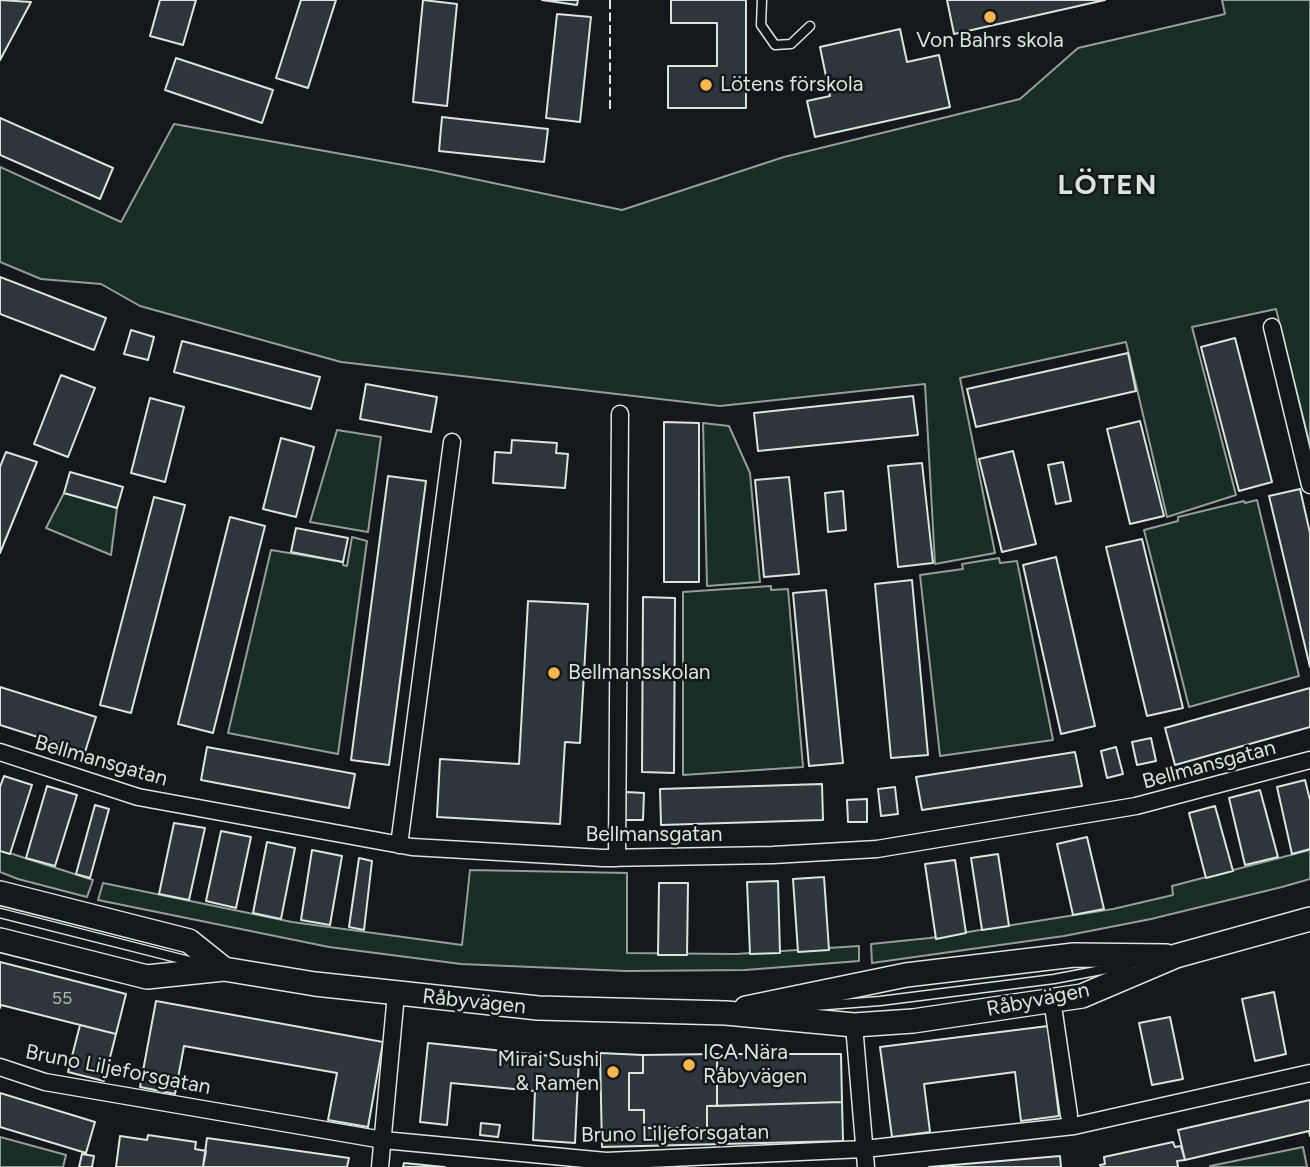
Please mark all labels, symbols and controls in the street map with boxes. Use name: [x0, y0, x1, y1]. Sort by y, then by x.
marker: Von Bahrs skola: [982, 9, 998, 25]
place label: Von Bahrs skola: [916, 28, 1064, 54]
place label: Lötens förskola: [720, 72, 863, 98]
marker: Lötens förskola: [698, 77, 714, 93]
district label: LÖTEN: [1058, 169, 1158, 203]
place label: Bellmansskolan: [568, 660, 711, 686]
marker: Bellmansskolan: [546, 665, 562, 681]
street label: Bellmansgatan: [32, 730, 170, 792]
street label: Bellmansgatan: [1140, 735, 1278, 795]
street label: Bellmansgatan: [586, 822, 722, 848]
street label: Råbyvägen: [985, 978, 1091, 1022]
street label: Råbyvägen: [421, 984, 527, 1020]
house number: 55: [52, 988, 72, 1010]
street label: Bruno Liljeforsgatan: [23, 1040, 213, 1100]
place label: ICA Nära Råbyvägen: [703, 1040, 807, 1090]
place label: Mirai Sushi & Ramen: [498, 1047, 599, 1097]
marker: ICA Nära Råbyvägen: [681, 1057, 697, 1073]
marker: Mirai Sushi & Ramen: [605, 1064, 621, 1080]
street label: Bruno Liljeforsgatan: [581, 1120, 769, 1148]

